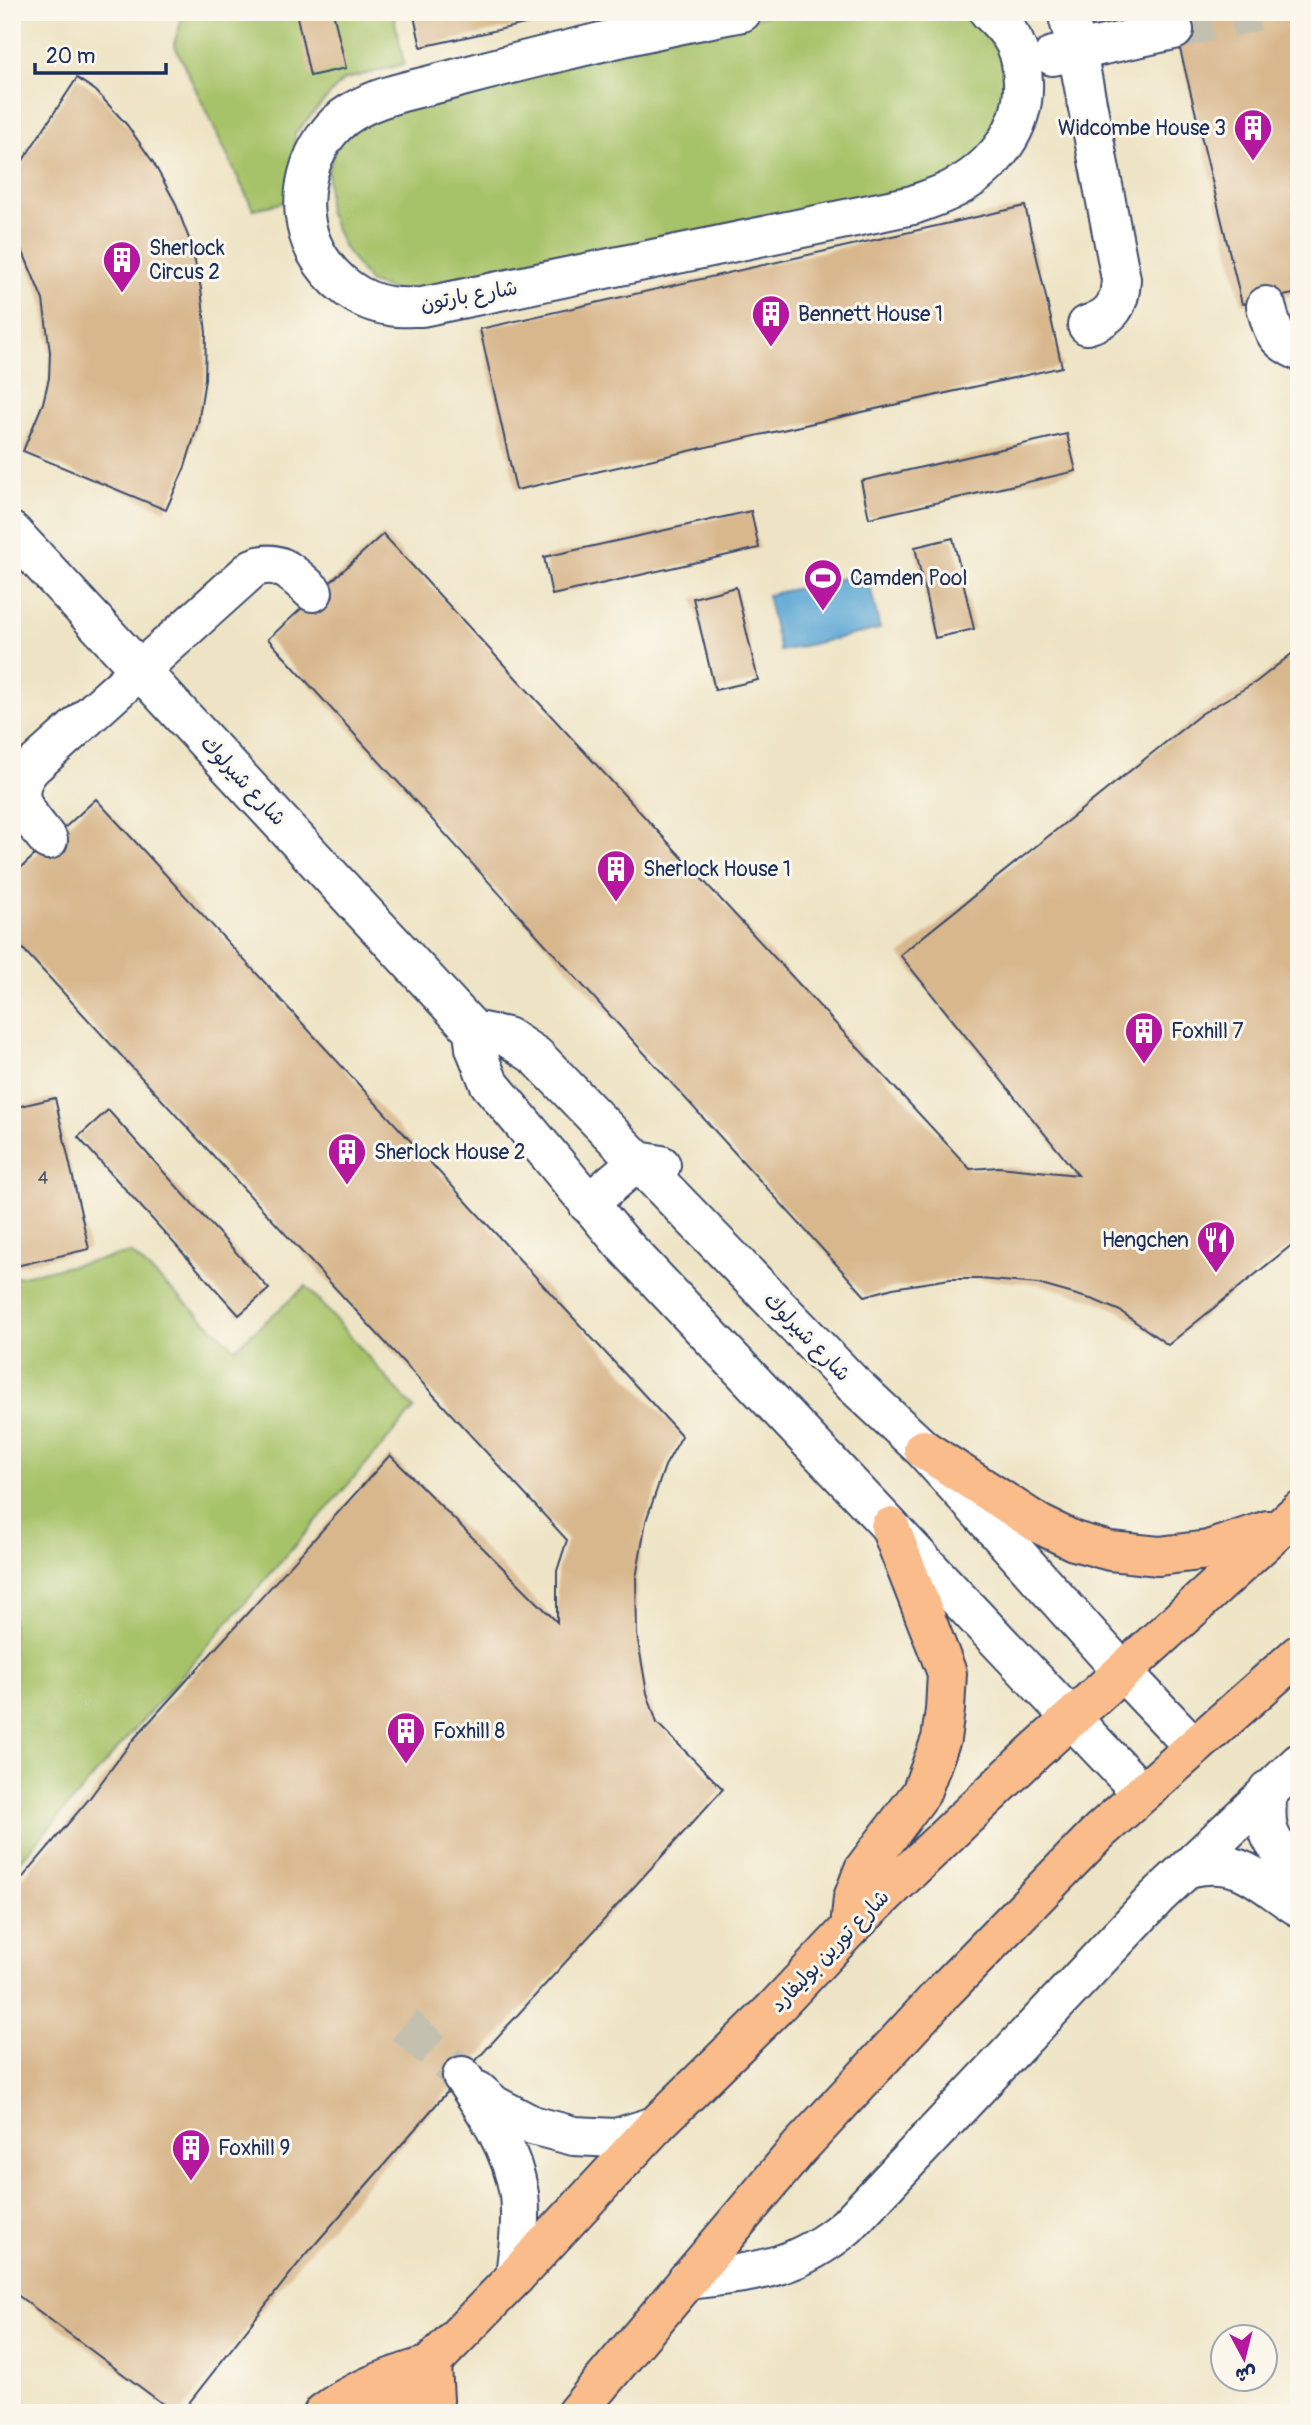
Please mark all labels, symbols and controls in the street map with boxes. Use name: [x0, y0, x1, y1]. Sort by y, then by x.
scale bar: [35, 32, 166, 76]
text: 20 m: [46, 43, 95, 70]
building icon: Widcombe House 3: [1232, 107, 1274, 162]
place label: Widcombe House 3: [1058, 115, 1226, 142]
place label: Sherlock Circus 2: [149, 235, 225, 286]
building icon: Sherlock Circus 2: [101, 239, 143, 294]
street label: شارع بارتون: [418, 274, 520, 319]
building icon: Bennett House 1: [750, 293, 792, 348]
place label: Bennett House 1: [798, 301, 943, 328]
sports icon: Camden Pool: [802, 557, 844, 612]
place label: Camden Pool: [850, 565, 967, 592]
street label: شارع شيرلوك: [194, 730, 292, 832]
building icon: Sherlock House 1: [595, 848, 637, 903]
place label: Sherlock House 1: [643, 856, 791, 883]
building icon: Foxhill 7: [1123, 1010, 1165, 1065]
place label: Foxhill 7: [1171, 1018, 1244, 1045]
building icon: Sherlock House 2: [326, 1131, 368, 1186]
place label: Sherlock House 2: [374, 1139, 525, 1166]
house number: 4: [38, 1167, 49, 1190]
restaurant icon: Hengchen: [1195, 1219, 1237, 1274]
place label: Hengchen: [1102, 1227, 1189, 1254]
street label: شارع شيرلوك: [757, 1287, 856, 1388]
building icon: Foxhill 8: [385, 1710, 427, 1765]
place label: Foxhill 8: [433, 1718, 505, 1745]
street label: شارع تورين بوليفارد: [765, 1884, 896, 2019]
building icon: Foxhill 9: [170, 2127, 212, 2182]
place label: Foxhill 9: [218, 2135, 290, 2162]
north arrow: [1210, 2324, 1280, 2394]
text: ش: [1234, 2361, 1258, 2387]

